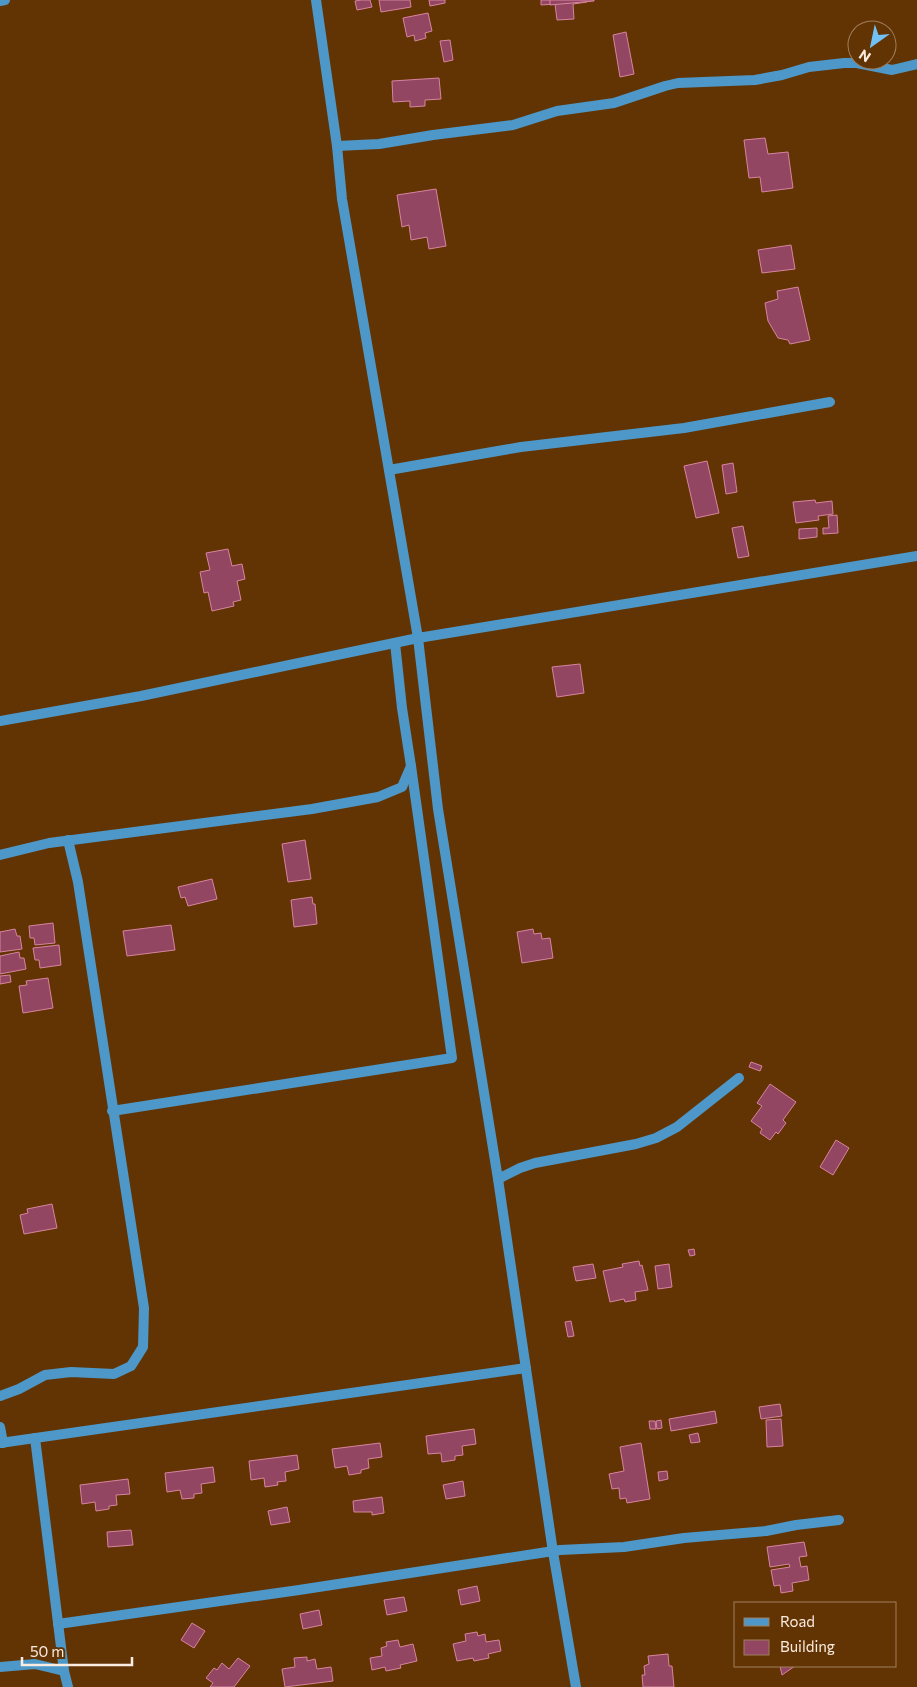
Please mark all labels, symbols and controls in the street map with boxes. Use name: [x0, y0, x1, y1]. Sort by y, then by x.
north arrow: [847, 20, 897, 70]
text: N: [856, 46, 874, 66]
legend: [734, 1602, 897, 1667]
text: Road: [780, 1612, 815, 1630]
scale bar: [22, 1634, 132, 1666]
text: Building: [780, 1637, 835, 1655]
text: 50 m: [30, 1642, 64, 1660]

